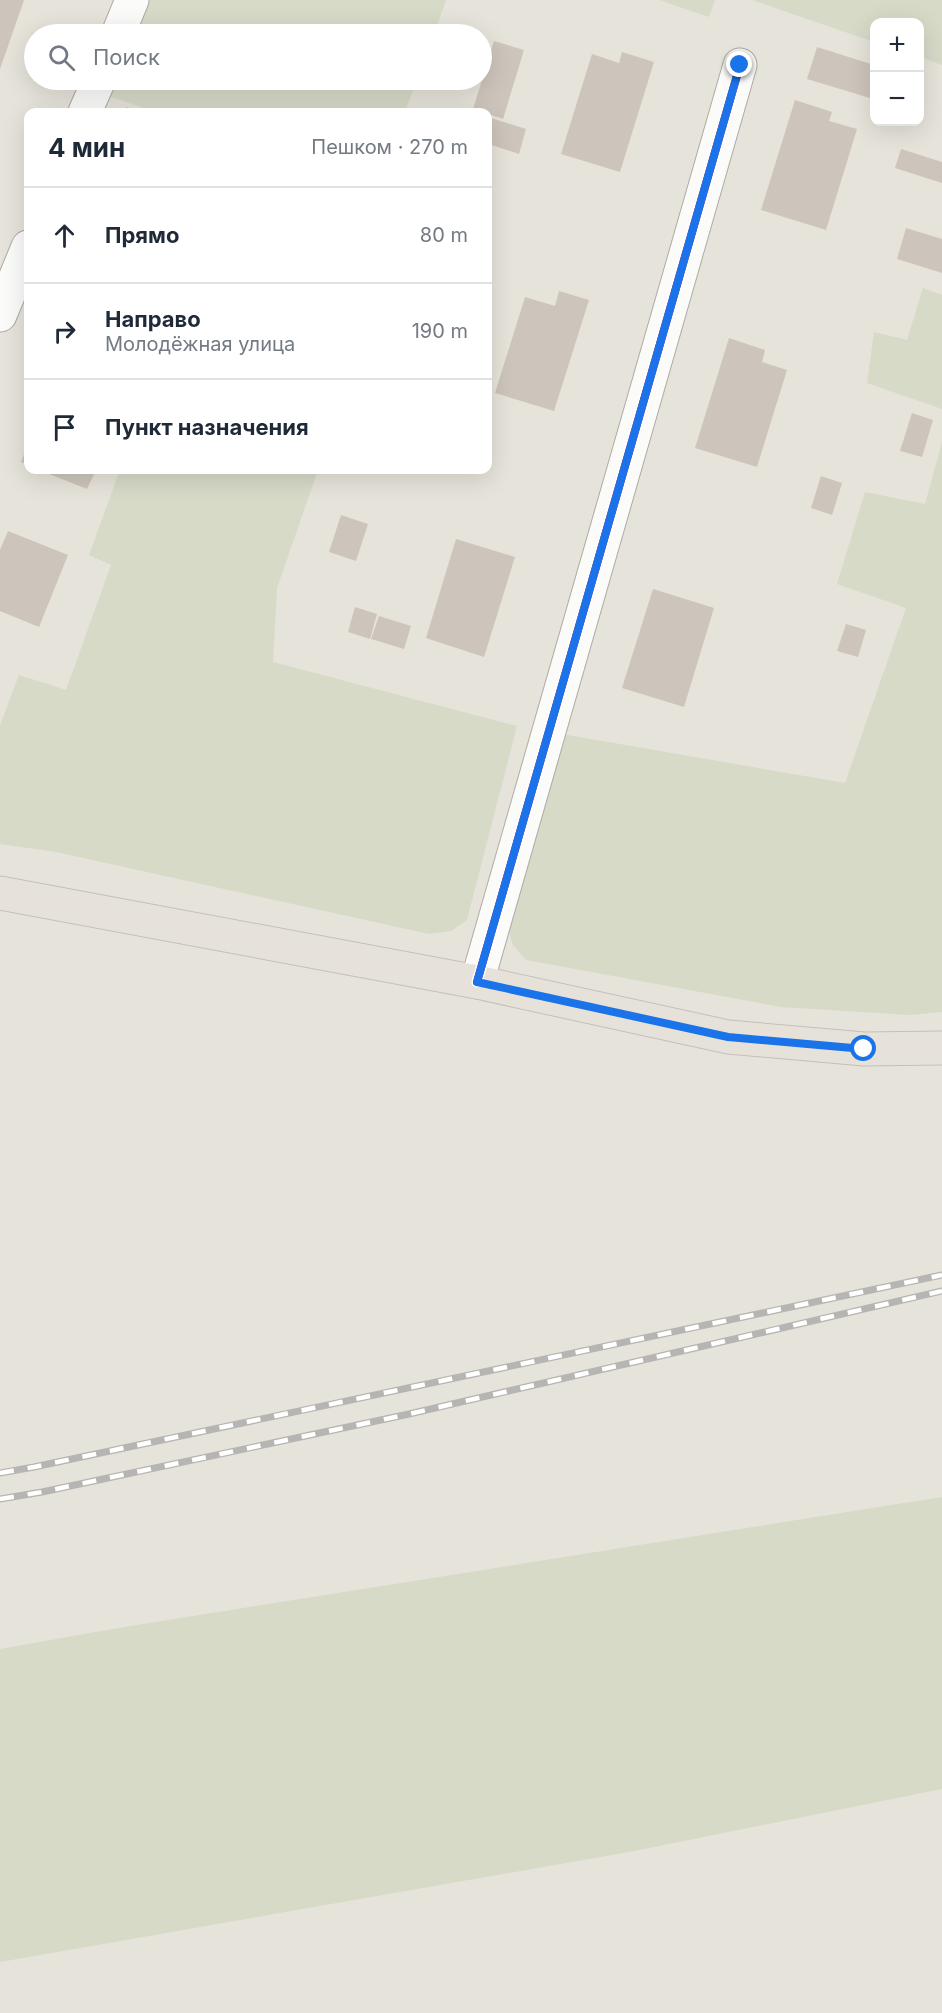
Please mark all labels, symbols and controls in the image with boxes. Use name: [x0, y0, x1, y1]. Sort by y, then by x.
map controls: [870, 18, 924, 126]
button: +: [870, 18, 924, 72]
search box: [24, 24, 492, 90]
icon: search: [45, 41, 78, 74]
text: Поиск: [93, 44, 160, 70]
route end: [726, 51, 752, 77]
button: −: [870, 72, 924, 126]
text: 4 мин: [48, 132, 125, 163]
text: Пешком · 270 m: [311, 135, 468, 159]
icon: ahead: [48, 219, 81, 252]
text: Прямо: [105, 222, 179, 248]
text: 80 m: [420, 223, 468, 247]
text: Направо: [105, 306, 201, 332]
icon: right: [48, 315, 81, 348]
text: 190 m: [412, 319, 468, 343]
text: Молодёжная улица: [105, 332, 295, 356]
icon: arrive: [48, 411, 81, 444]
text: Пункт назначения: [105, 414, 309, 440]
route start: [850, 1035, 876, 1061]

